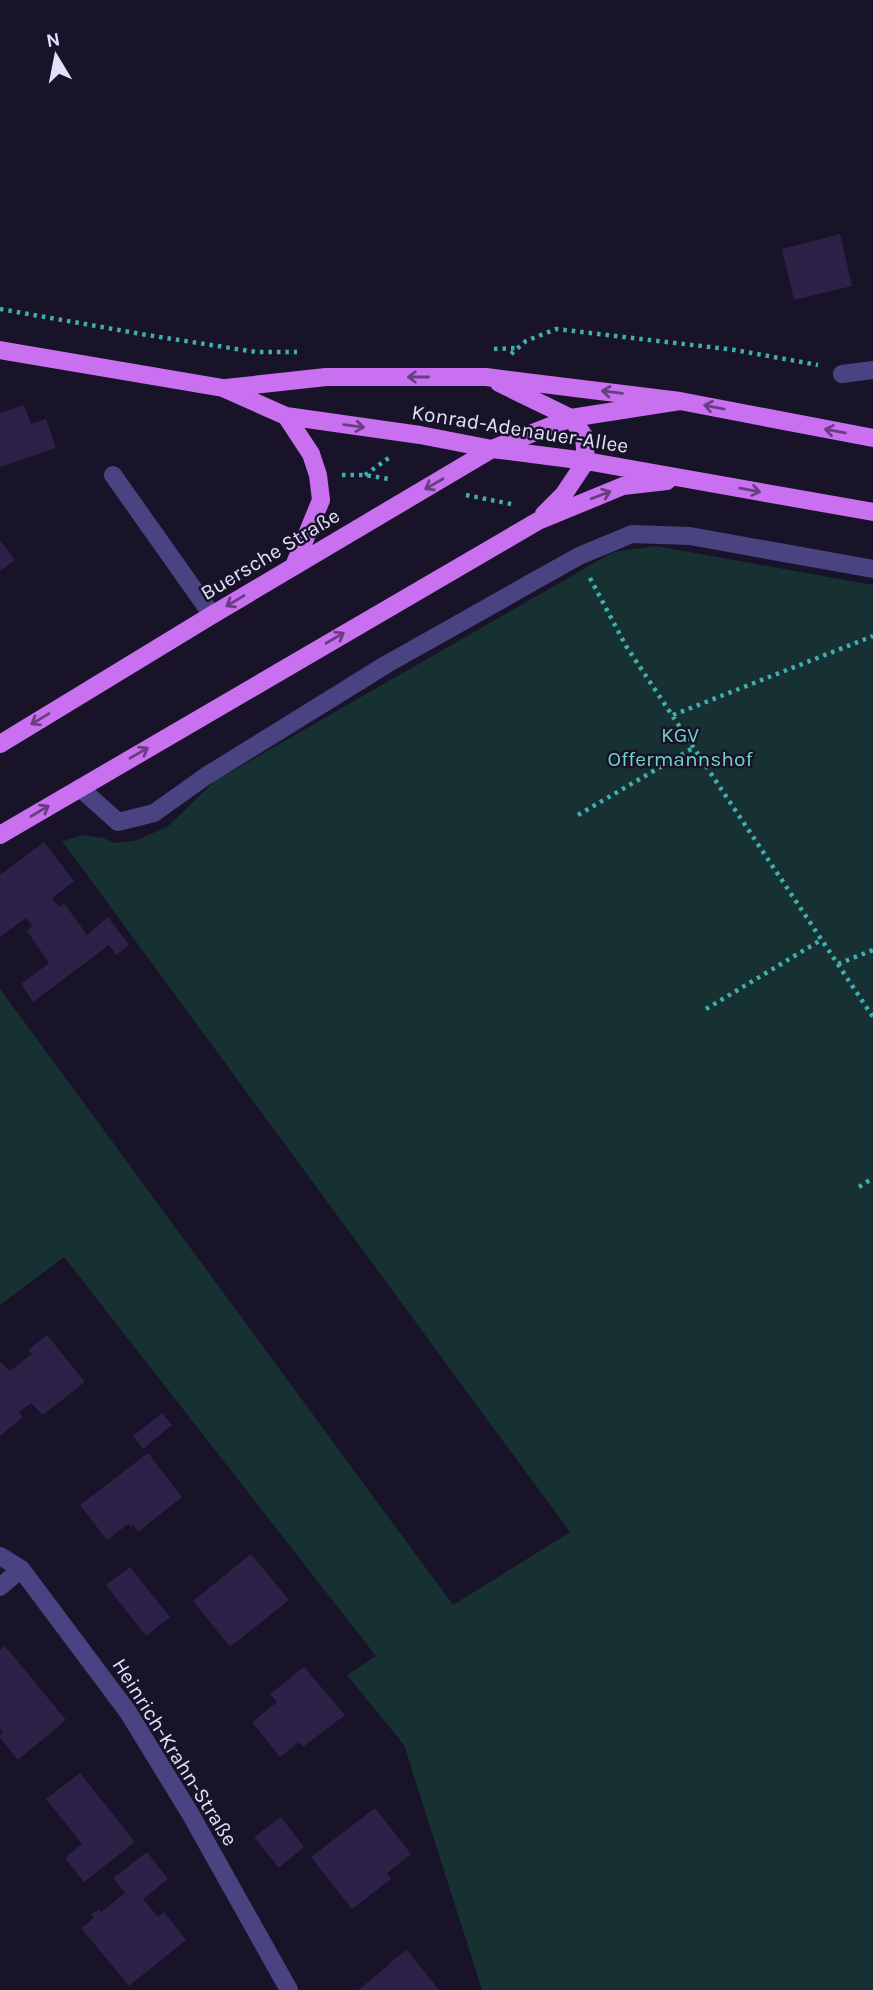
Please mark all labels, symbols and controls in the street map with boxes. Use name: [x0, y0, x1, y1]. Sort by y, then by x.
north arrow: [21, 21, 91, 91]
text: N: [45, 28, 62, 52]
one-way arrow: [407, 370, 430, 384]
one-way arrow: [601, 386, 624, 399]
street label: Konrad-Adenauer-Allee: [410, 400, 630, 458]
one-way arrow: [703, 400, 726, 414]
one-way arrow: [342, 419, 365, 432]
one-way arrow: [824, 423, 847, 437]
one-way arrow: [424, 477, 444, 491]
one-way arrow: [738, 484, 760, 497]
one-way arrow: [589, 488, 611, 500]
street label: Buersche Straße: [196, 503, 344, 605]
one-way arrow: [225, 595, 245, 609]
one-way arrow: [325, 631, 345, 645]
one-way arrow: [31, 713, 51, 727]
park label: KGV Offermannshof: [607, 723, 753, 771]
one-way arrow: [128, 746, 148, 760]
one-way arrow: [29, 804, 49, 818]
street label: Heinrich-Krahn-Straße: [107, 1654, 243, 1850]

